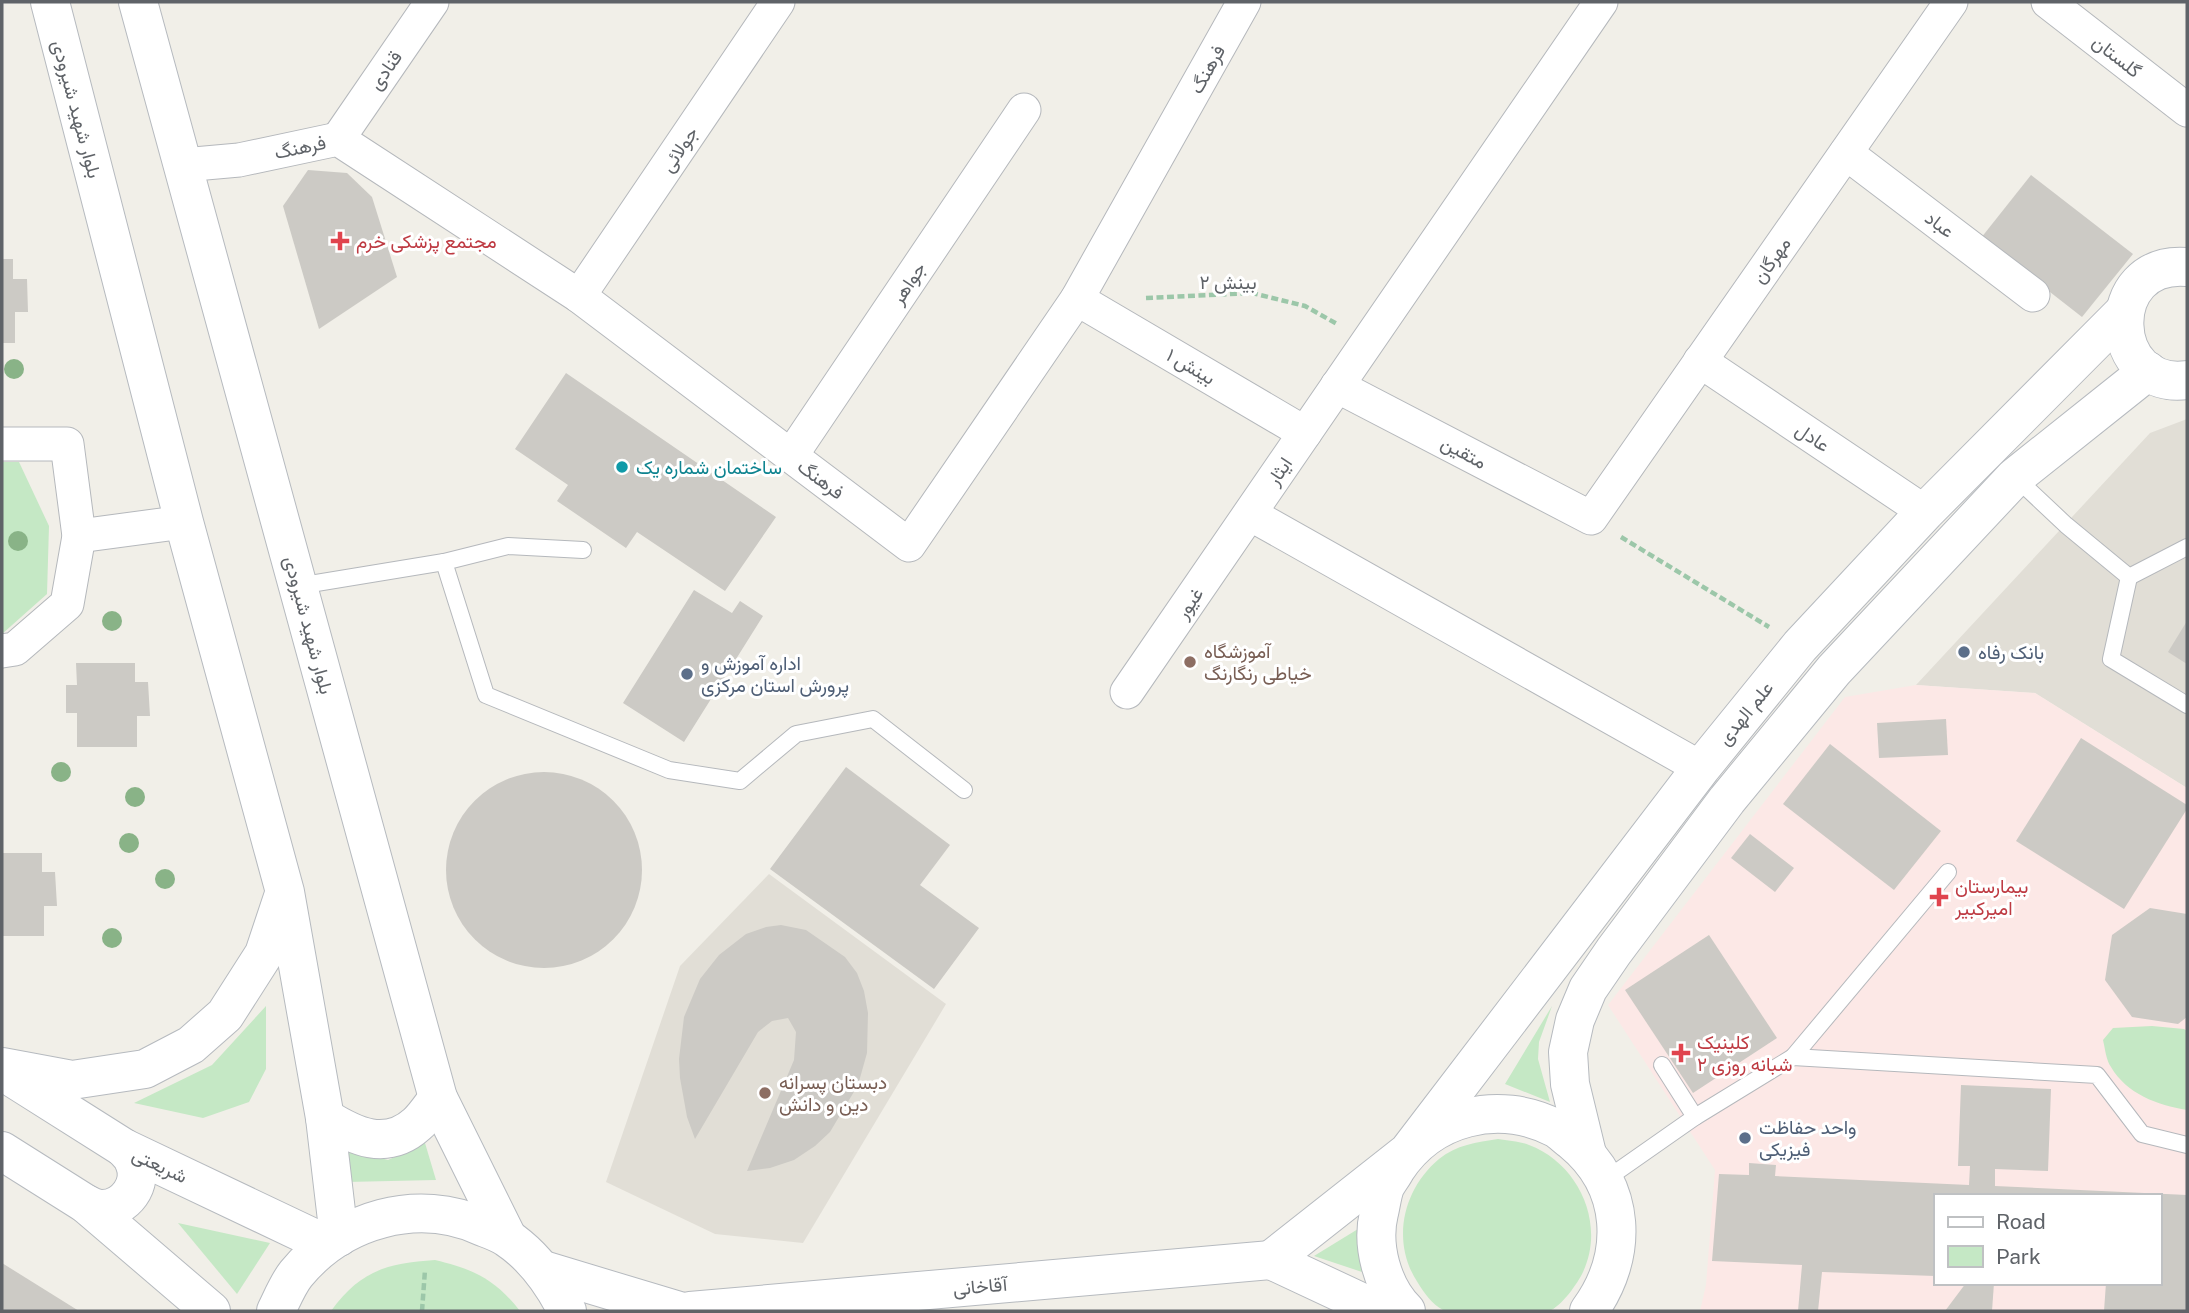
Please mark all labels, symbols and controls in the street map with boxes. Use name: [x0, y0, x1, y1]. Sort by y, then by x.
street label: گلستان: [2088, 30, 2146, 82]
street label: بلوار شهید شیرودی: [47, 37, 106, 181]
street label: فرهنگ: [1185, 41, 1230, 98]
street label: قنادی: [364, 46, 407, 94]
street label: جولائی: [656, 122, 703, 176]
street label: فرهنگ: [272, 131, 328, 164]
street label: عباد: [1921, 206, 1959, 243]
place label: مجتمع پزشکی خرم: [356, 230, 497, 255]
marker: مجتمع پزشکی خرم: [330, 231, 350, 251]
street label: مهرگان: [1747, 233, 1796, 288]
street label: جواهر: [885, 258, 931, 310]
street label: بینش ۲: [1200, 271, 1256, 294]
street label: بینش ۱: [1162, 343, 1219, 390]
street label: عادل: [1791, 418, 1834, 457]
street label: متقین: [1437, 431, 1490, 474]
street label: ایثار: [1261, 453, 1297, 491]
street label: فرهنگ: [793, 455, 848, 504]
place label: ساختمان شماره یک: [636, 456, 782, 479]
marker: ساختمان شماره یک: [614, 459, 630, 475]
street label: بلوار شهید شیرودی: [279, 553, 338, 697]
street label: غیور: [1170, 583, 1208, 624]
place label: آموزشگاه خیاطی رنگارنگ: [1204, 640, 1312, 685]
place label: بانک رفاه: [1978, 641, 2044, 664]
marker: بانک رفاه: [1956, 644, 1972, 660]
place label: اداره آموزش و پرورش استان مرکزی: [701, 652, 849, 699]
marker: آموزشگاه خیاطی رنگارنگ: [1182, 654, 1198, 670]
marker: اداره آموزش و پرورش استان مرکزی: [679, 666, 695, 682]
street label: علم الهدی: [1713, 677, 1779, 751]
place label: بیمارستان امیرکبیر: [1954, 875, 2028, 920]
marker: بیمارستان امیرکبیر: [1929, 887, 1949, 907]
place label: کلینیک شبانه روزی ۲: [1697, 1031, 1793, 1076]
marker: کلینیک شبانه روزی ۲: [1671, 1043, 1691, 1063]
place label: دبستان پسرانه دین و دانش: [779, 1071, 887, 1116]
marker: دبستان پسرانه دین و دانش: [757, 1085, 773, 1101]
place label: واحد حفاظت فیزیکی: [1759, 1116, 1856, 1161]
marker: واحد حفاظت فیزیکی: [1737, 1130, 1753, 1146]
street label: شریعتی: [129, 1143, 191, 1188]
legend: [1934, 1194, 2161, 1285]
text: Road: [1996, 1209, 2046, 1234]
text: Park: [1996, 1244, 2041, 1269]
street label: آقاخانی: [952, 1273, 1010, 1300]

